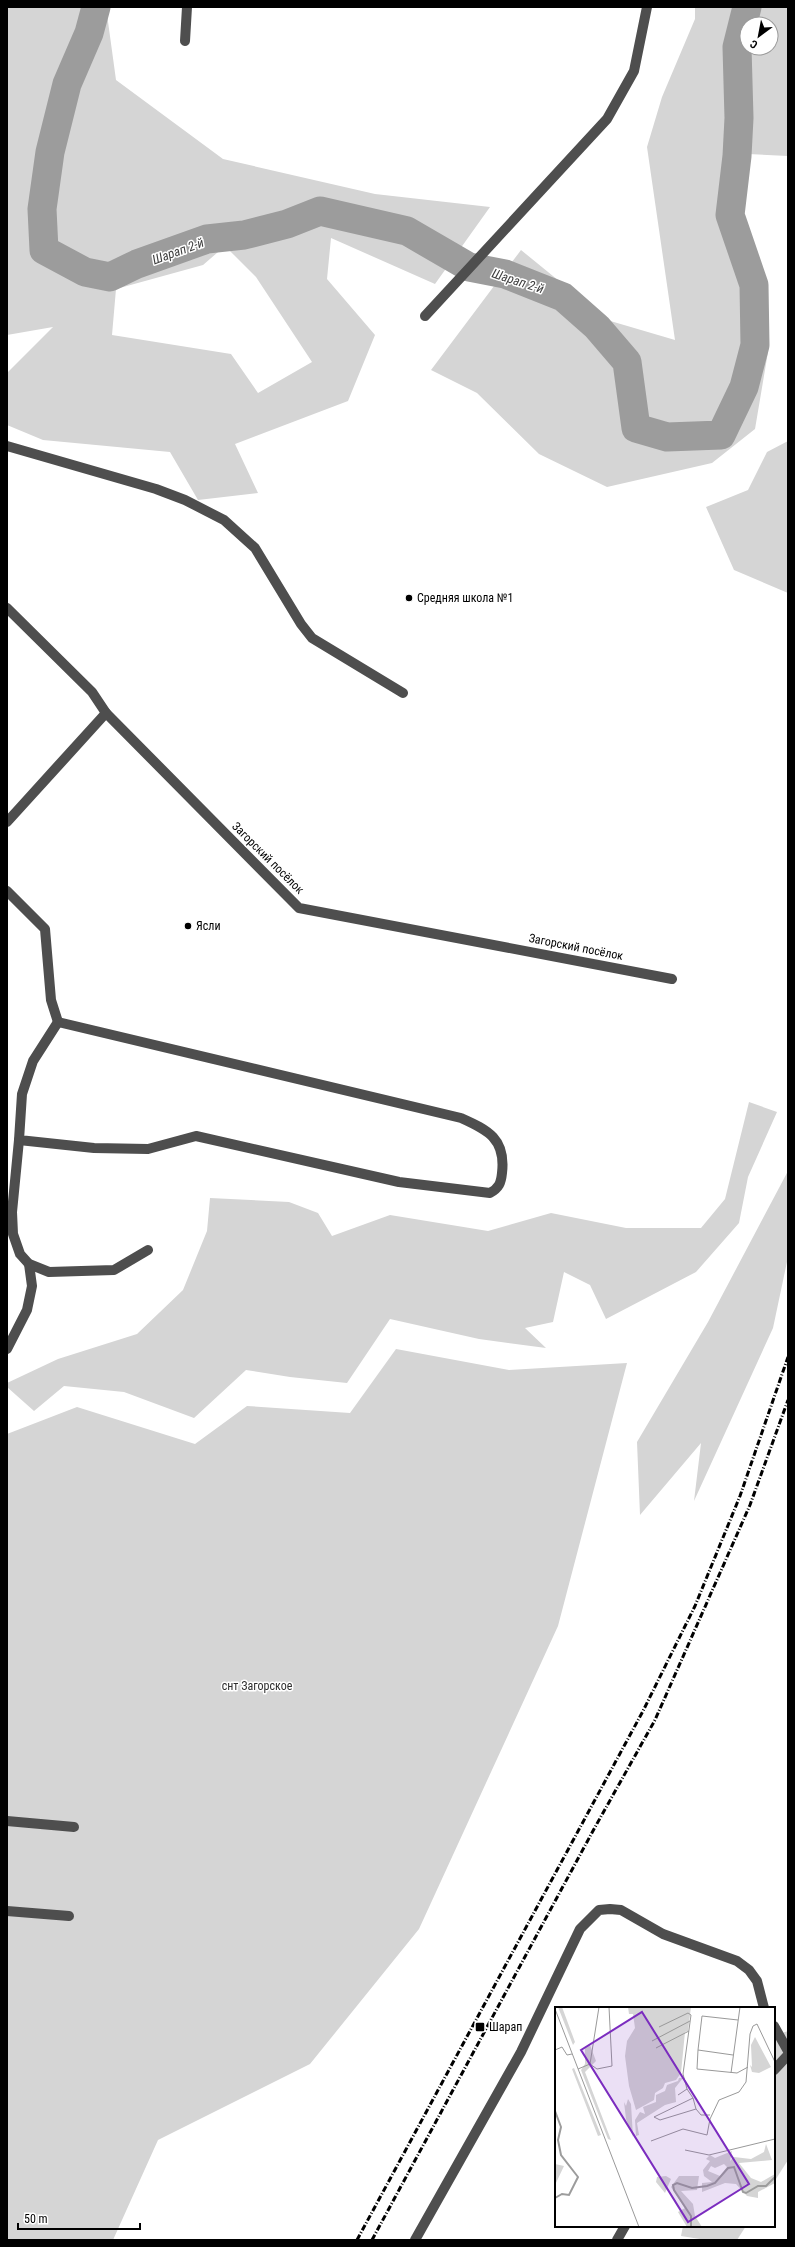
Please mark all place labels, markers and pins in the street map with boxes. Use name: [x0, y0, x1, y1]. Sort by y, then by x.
place label: Средняя школа №1: [417, 591, 513, 605]
marker: Средняя школа №1: [404, 593, 414, 603]
place label: Ясли: [196, 919, 221, 933]
marker: Ясли: [183, 921, 193, 931]
place label: Шарап: [489, 2020, 522, 2034]
marker: Шарап: [474, 2021, 486, 2033]

